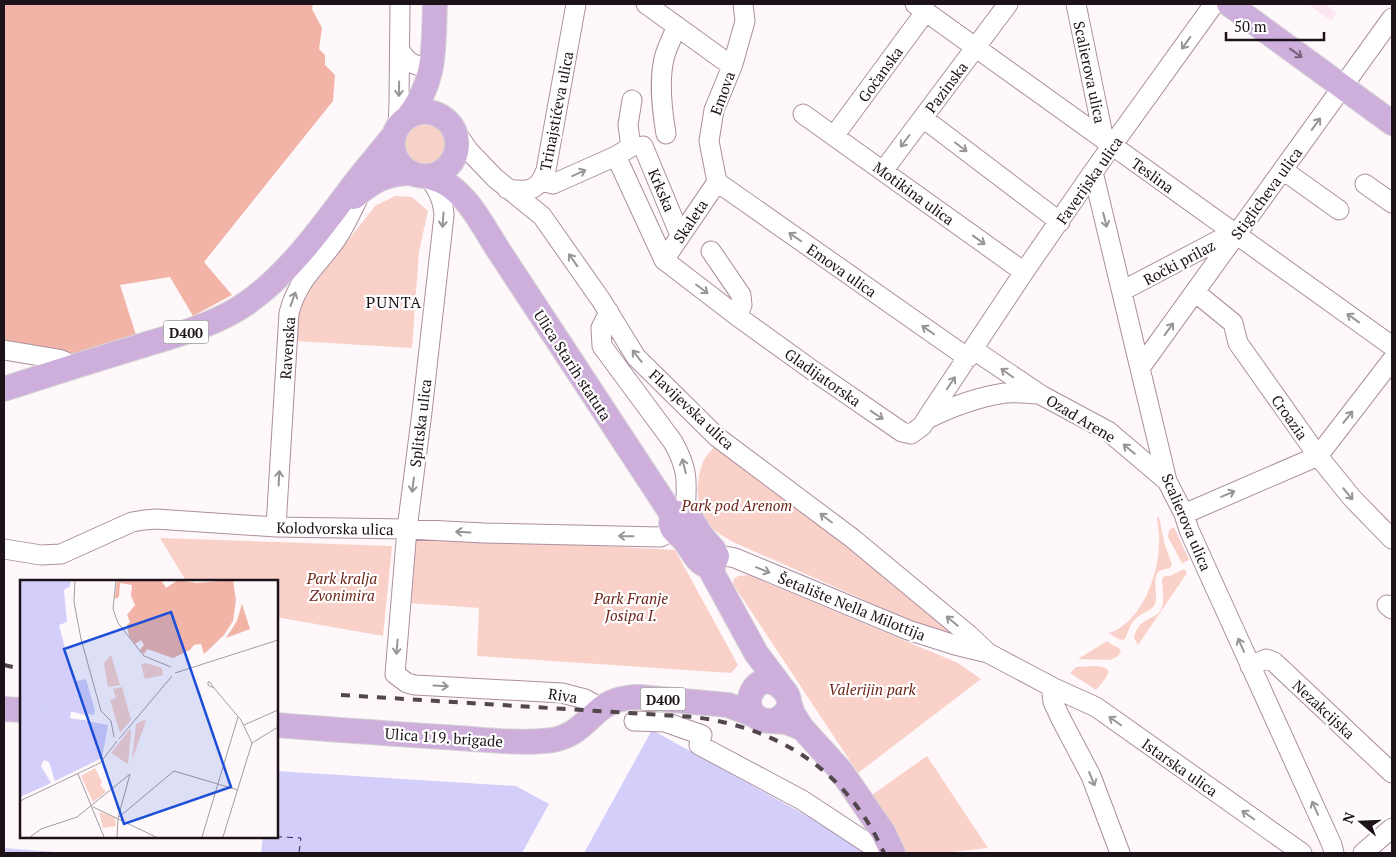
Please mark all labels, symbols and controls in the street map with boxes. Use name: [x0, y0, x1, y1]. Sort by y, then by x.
scale bar: [1226, 10, 1324, 42]
text: 50 m: [1234, 16, 1267, 36]
street label: Scalierova ulica: [1069, 19, 1111, 125]
one-way arrow: [1181, 36, 1191, 50]
street label: Gočanska: [853, 42, 907, 106]
one-way arrow: [1289, 48, 1303, 58]
street label: Trinajstićeva ulica: [535, 49, 577, 173]
street label: Pazinska: [920, 57, 972, 117]
street label: Emova: [705, 68, 739, 118]
one-way arrow: [395, 80, 404, 96]
one-way arrow: [1311, 117, 1321, 131]
street label: Faverijska ulica: [1051, 132, 1127, 228]
one-way arrow: [900, 134, 911, 147]
one-way arrow: [954, 142, 968, 152]
street label: Stiglicheva ulica: [1226, 143, 1306, 243]
street label: Teslina: [1128, 153, 1179, 197]
street label: Motikina ulica: [869, 157, 959, 229]
street label: Krkska: [644, 165, 680, 215]
one-way arrow: [571, 167, 586, 177]
street label: Skaleta: [668, 195, 712, 247]
one-way arrow: [438, 211, 447, 227]
one-way arrow: [1101, 211, 1110, 227]
one-way arrow: [788, 232, 802, 242]
one-way arrow: [972, 235, 986, 245]
street label: Ročki prilaz: [1140, 235, 1218, 289]
street label: Emova ulica: [803, 239, 881, 302]
one-way arrow: [568, 253, 578, 267]
one-way arrow: [695, 284, 708, 295]
district label: PUNTA: [366, 291, 422, 313]
one-way arrow: [289, 292, 298, 308]
street label: Ulica Starih statuta: [530, 306, 617, 425]
one-way arrow: [1346, 313, 1360, 323]
street label: Ravenska: [275, 316, 299, 380]
road number: D400: [164, 321, 208, 344]
one-way arrow: [1164, 322, 1174, 336]
one-way arrow: [922, 325, 935, 336]
street label: Gladijatorska: [781, 343, 865, 411]
one-way arrow: [631, 349, 642, 362]
street label: Flavijevska ulica: [645, 364, 739, 454]
one-way arrow: [1000, 368, 1014, 378]
street label: Splitska ulica: [405, 377, 435, 468]
one-way arrow: [946, 377, 956, 391]
street label: Ozad Arene: [1043, 389, 1119, 447]
street label: Croazia: [1267, 390, 1313, 444]
one-way arrow: [870, 410, 884, 420]
one-way arrow: [1342, 411, 1353, 424]
one-way arrow: [1123, 444, 1136, 455]
one-way arrow: [678, 458, 688, 474]
street label: Scalierova ulica: [1157, 470, 1217, 574]
one-way arrow: [275, 471, 284, 487]
one-way arrow: [408, 477, 418, 493]
one-way arrow: [1343, 487, 1354, 500]
one-way arrow: [1220, 489, 1235, 499]
park label: Park pod Arenom: [681, 495, 792, 515]
one-way arrow: [819, 513, 833, 523]
street label: Kolodvorska ulica: [276, 517, 394, 539]
one-way arrow: [455, 528, 471, 537]
one-way arrow: [618, 531, 634, 541]
one-way arrow: [755, 566, 770, 575]
street label: Šetalište Nella Milottija: [775, 567, 929, 645]
park label: Park kralja Zvonimira: [306, 568, 377, 605]
inset map: [20, 580, 278, 837]
park label: Park Franje Josipa I.: [593, 588, 668, 625]
one-way arrow: [945, 615, 958, 626]
one-way arrow: [1235, 638, 1245, 653]
one-way arrow: [392, 639, 402, 655]
street label: Nezakcijska: [1288, 675, 1360, 743]
park label: Valerijin park: [828, 679, 917, 699]
one-way arrow: [432, 681, 448, 690]
street label: Riva: [547, 683, 579, 707]
road number: D400: [640, 688, 686, 711]
one-way arrow: [1109, 716, 1123, 726]
street label: Ulica 119. brigade: [384, 723, 504, 751]
street label: Istarska ulica: [1138, 733, 1222, 801]
one-way arrow: [1088, 771, 1098, 786]
north arrow: [1336, 797, 1386, 847]
one-way arrow: [1310, 801, 1319, 816]
text: N: [1338, 809, 1359, 826]
one-way arrow: [1241, 810, 1255, 820]

